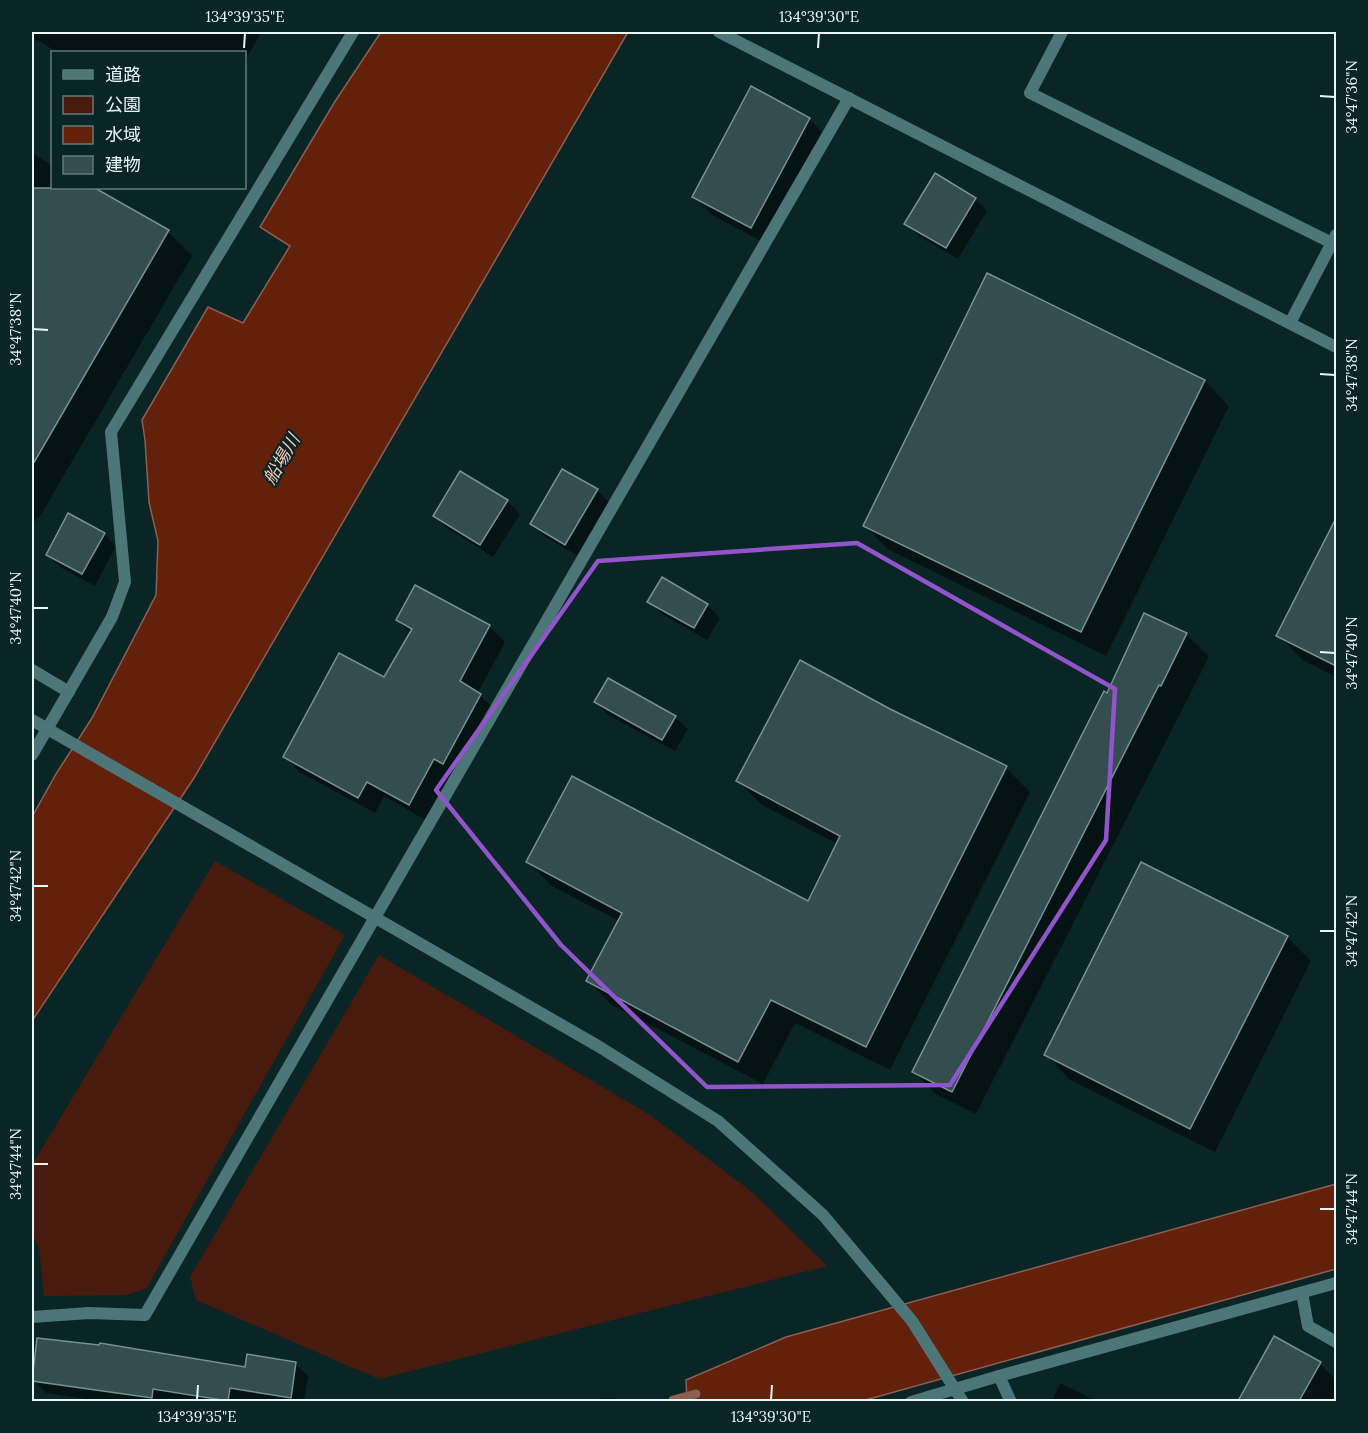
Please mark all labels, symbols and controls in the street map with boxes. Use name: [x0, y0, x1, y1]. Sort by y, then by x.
text: 134°39'35"E: [205, 7, 285, 26]
text: 134°39'30"E: [779, 7, 859, 26]
legend: [51, 51, 246, 189]
text: 34°47'36"N: [1342, 60, 1361, 134]
text: 道路: [105, 63, 141, 86]
text: 公園: [105, 93, 141, 116]
text: 水域: [105, 123, 141, 146]
text: 建物: [105, 153, 141, 176]
text: 34°47'38"N: [6, 292, 25, 366]
text: 34°47'38"N: [1342, 338, 1361, 412]
water label: 船場川: [258, 428, 305, 488]
text: 34°47'40"N: [6, 571, 25, 645]
text: 34°47'40"N: [1342, 616, 1361, 690]
text: 34°47'42"N: [6, 850, 25, 922]
text: 34°47'42"N: [1342, 895, 1361, 967]
text: 34°47'44"N: [6, 1128, 25, 1200]
text: 34°47'44"N: [1342, 1173, 1361, 1245]
text: 134°39'35"E: [157, 1407, 237, 1426]
text: 134°39'30"E: [731, 1407, 811, 1426]

